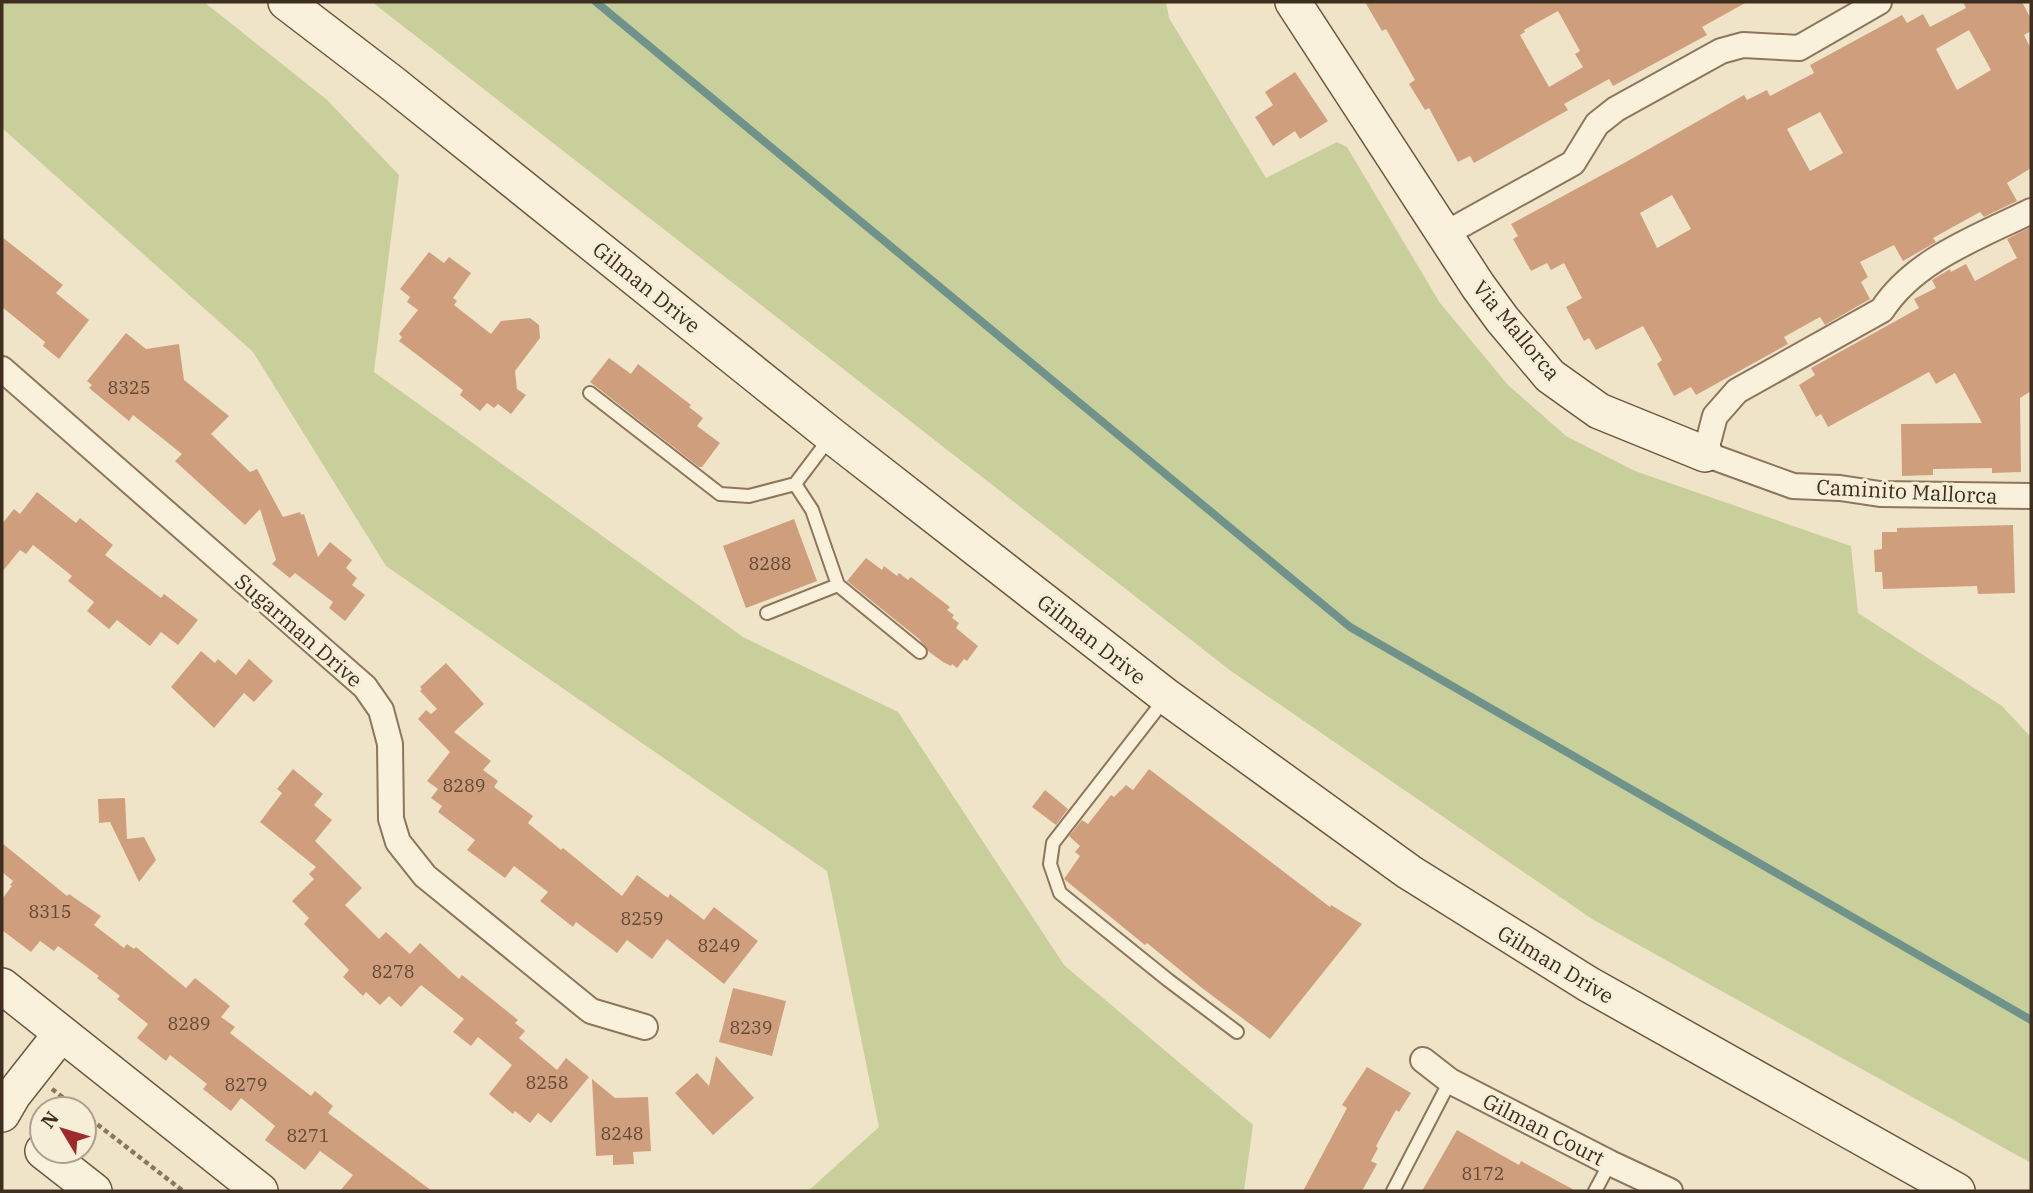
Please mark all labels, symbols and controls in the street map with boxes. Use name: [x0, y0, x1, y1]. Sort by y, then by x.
street label: Gilman Drive: [587, 235, 707, 339]
street label: Via Mallorca: [1467, 274, 1567, 386]
house number: 8325: [107, 376, 151, 399]
street label: Caminito Mallorca: [1816, 472, 1998, 510]
house number: 8288: [748, 552, 792, 575]
street label: Sugarman Drive: [229, 567, 369, 693]
street label: Gilman Drive: [1032, 588, 1152, 690]
house number: 8289: [442, 774, 486, 797]
house number: 8315: [28, 900, 72, 923]
house number: 8259: [620, 907, 664, 930]
street label: Gilman Drive: [1493, 918, 1619, 1010]
house number: 8249: [697, 934, 741, 957]
house number: 8278: [371, 960, 415, 983]
house number: 8289: [167, 1012, 211, 1035]
house number: 8239: [729, 1016, 773, 1039]
house number: 8258: [525, 1071, 569, 1094]
house number: 8279: [224, 1073, 268, 1096]
street label: Gilman Court: [1478, 1086, 1610, 1172]
north arrow: [28, 1095, 98, 1165]
text: N: [36, 1106, 64, 1133]
house number: 8248: [600, 1122, 644, 1145]
house number: 8271: [286, 1124, 330, 1147]
house number: 8172: [1461, 1162, 1505, 1185]

